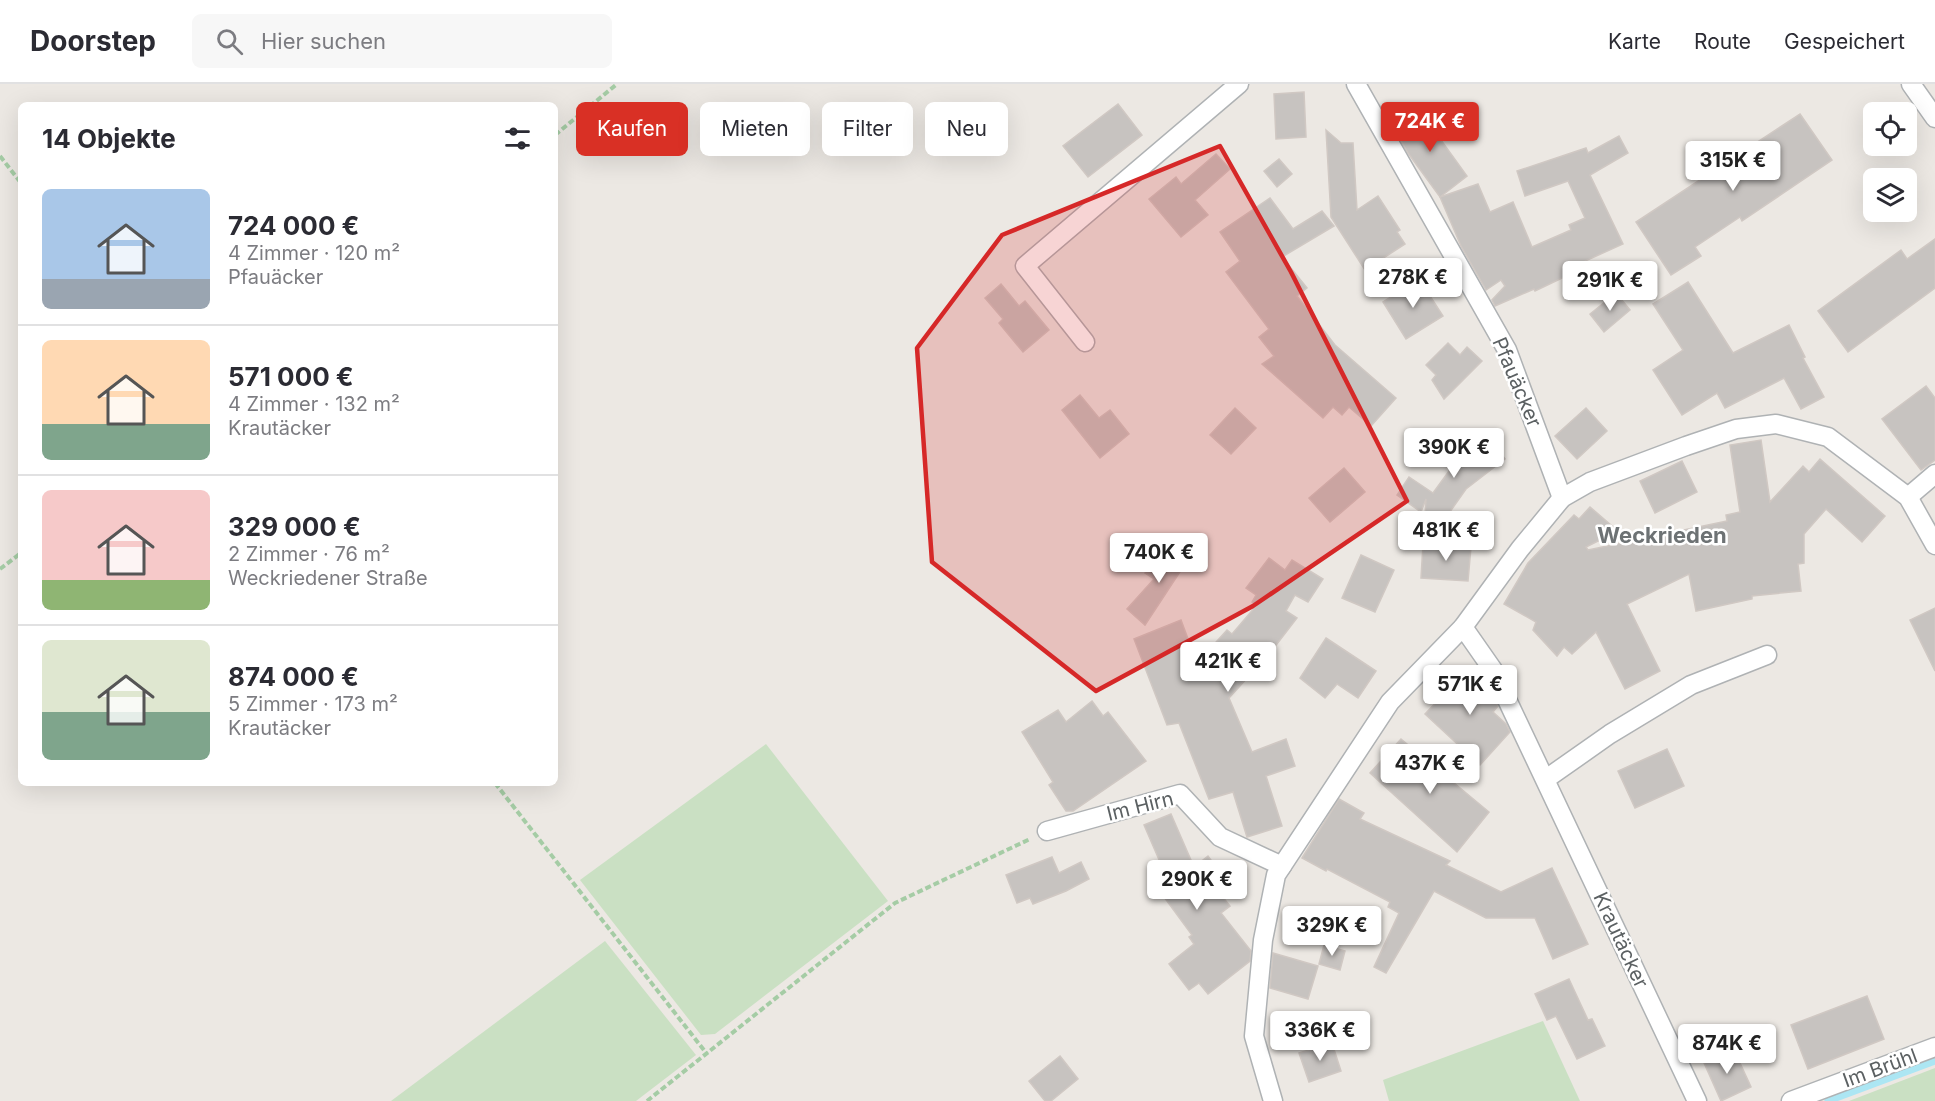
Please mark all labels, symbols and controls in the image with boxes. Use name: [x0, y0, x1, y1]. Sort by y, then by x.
search box: [192, 14, 612, 68]
text: Doorstep: [30, 24, 156, 58]
icon: search: [213, 25, 246, 58]
text: Hier suchen: [261, 28, 386, 54]
text: Karte: [1608, 29, 1661, 54]
text: Route: [1694, 29, 1751, 54]
text: Gespeichert: [1784, 29, 1905, 54]
chip: Kaufen: [576, 102, 688, 156]
chip: Mieten: [700, 102, 810, 156]
chip: Filter: [822, 102, 913, 156]
chip: Neu: [925, 102, 1008, 156]
pin: 724K €: [1381, 102, 1479, 153]
map controls: [1863, 102, 1917, 222]
button: locate: [1863, 102, 1917, 156]
text: 724K €: [1395, 109, 1465, 133]
icon: filters: [501, 122, 534, 155]
text: 14 Objekte: [42, 123, 176, 154]
pin: 315K €: [1684, 141, 1782, 192]
text: 315K €: [1699, 148, 1767, 172]
button: layers: [1863, 168, 1917, 222]
text: 724 000 €: [228, 210, 359, 241]
icon: home: [90, 213, 162, 285]
text: 4 Zimmer · 120 m²: [228, 241, 400, 265]
pin: 278K €: [1364, 258, 1462, 309]
pin: 291K €: [1561, 261, 1659, 312]
text: Pfauäcker: [228, 265, 323, 289]
text: 278K €: [1378, 265, 1448, 289]
text: 291K €: [1576, 268, 1644, 292]
street label: Pfauäcker: [1487, 333, 1547, 431]
text: 571 000 €: [228, 361, 354, 392]
icon: home: [90, 364, 162, 436]
text: 4 Zimmer · 132 m²: [228, 392, 400, 416]
text: Krautäcker: [228, 416, 331, 440]
pin: 390K €: [1405, 428, 1503, 479]
text: 390K €: [1418, 435, 1490, 459]
text: 329 000 €: [228, 511, 361, 542]
pin: 481K €: [1397, 511, 1495, 562]
icon: home: [90, 514, 162, 586]
text: 481K €: [1412, 518, 1480, 542]
district label: Weckrieden: [1597, 522, 1727, 548]
pin: 740K €: [1110, 533, 1208, 584]
text: 740K €: [1124, 540, 1194, 564]
text: 2 Zimmer · 76 m²: [228, 542, 390, 566]
text: Weckriedener Straße: [228, 566, 428, 590]
pin: 421K €: [1179, 642, 1277, 693]
text: 421K €: [1194, 649, 1262, 673]
text: 874 000 €: [228, 661, 359, 692]
icon: home: [90, 664, 162, 736]
pin: 571K €: [1421, 665, 1519, 716]
text: 571K €: [1437, 672, 1503, 696]
text: 5 Zimmer · 173 m²: [228, 692, 398, 716]
text: Krautäcker: [228, 716, 331, 740]
pin: 437K €: [1381, 744, 1479, 795]
text: 437K €: [1395, 751, 1465, 775]
street label: Im Hirn: [1104, 786, 1176, 826]
pin: 290K €: [1148, 860, 1246, 911]
text: 290K €: [1161, 867, 1233, 891]
street label: Krautäcker: [1588, 888, 1654, 992]
pin: 329K €: [1283, 906, 1381, 957]
text: 329K €: [1296, 913, 1368, 937]
pin: 336K €: [1271, 1011, 1369, 1062]
text: 336K €: [1284, 1018, 1356, 1042]
pin: 874K €: [1678, 1024, 1776, 1075]
text: 874K €: [1692, 1031, 1762, 1055]
street label: Im Brühl: [1839, 1043, 1921, 1093]

